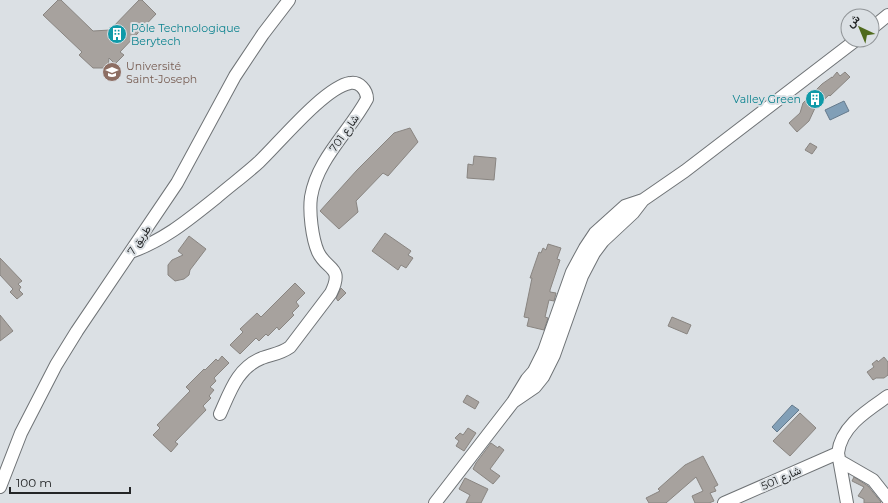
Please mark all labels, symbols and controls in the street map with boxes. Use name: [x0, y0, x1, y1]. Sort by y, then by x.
north arrow: [840, 8, 880, 48]
text: ش: [843, 11, 863, 30]
place label: Pôle Technologique Berytech: [131, 21, 241, 48]
building icon: Pôle Technologique Berytech: [106, 23, 128, 45]
place label: Université Saint-Joseph: [126, 59, 197, 86]
school or university icon: Université Saint-Joseph: [101, 61, 123, 83]
building icon: Valley Green: [804, 88, 826, 110]
place label: Valley Green: [733, 92, 801, 106]
street label: شارع 701: [326, 111, 363, 155]
street label: طريق 7: [124, 223, 154, 257]
street label: شارع 501: [759, 463, 804, 494]
scale bar: [10, 469, 130, 495]
text: 100 m: [16, 475, 52, 490]

